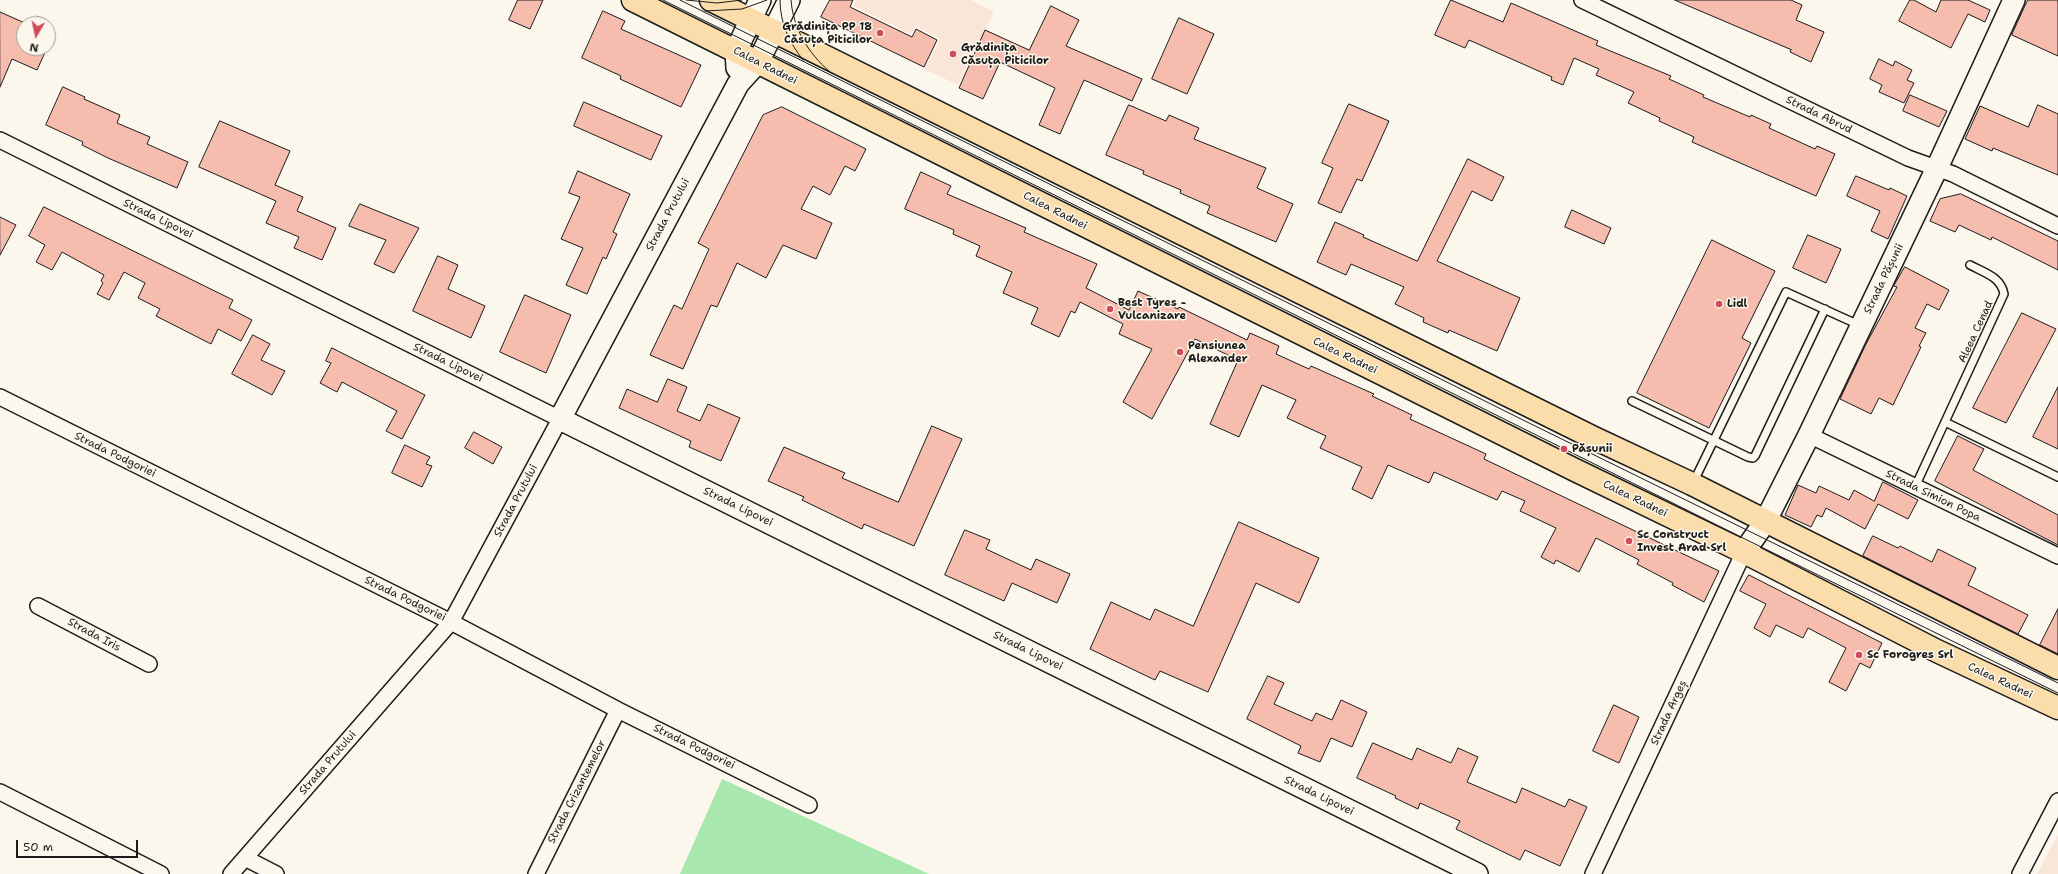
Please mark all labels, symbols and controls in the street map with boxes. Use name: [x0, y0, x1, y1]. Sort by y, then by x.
north arrow: [16, 16, 56, 56]
place label: Grădinița PP 18 Căsuța Piticilor: [782, 20, 872, 46]
marker: Grădinița PP 18 Căsuța Piticilor: [875, 28, 885, 38]
text: N: [29, 39, 40, 55]
place label: Grădinița Căsuța Piticilor: [961, 41, 1049, 67]
street label: Calea Radnei: [731, 44, 799, 88]
marker: Grădinița Căsuța Piticilor: [948, 49, 958, 59]
street label: Strada Abrud: [1784, 93, 1854, 137]
street label: Strada Prutului: [643, 176, 693, 254]
street label: Calea Radnei: [1021, 189, 1089, 233]
street label: Strada Lipovei: [121, 196, 195, 242]
street label: Strada Pășunii: [1861, 242, 1907, 316]
place label: Best Tyres - Vulcanizare: [1118, 296, 1186, 322]
place label: Lidl: [1727, 297, 1747, 311]
marker: Lidl: [1714, 299, 1724, 309]
street label: Aleea Cenad: [1956, 299, 1996, 365]
marker: Best Tyres - Vulcanizare: [1105, 304, 1115, 314]
street label: Calea Radnei: [1311, 335, 1379, 377]
place label: Pensiunea Alexander: [1188, 339, 1248, 365]
street label: Strada Lipovei: [411, 340, 485, 386]
marker: Pensiunea Alexander: [1175, 347, 1185, 357]
street label: Strada Podgoriei: [72, 430, 158, 480]
place label: Pășunii: [1572, 442, 1612, 456]
marker: Pășunii: [1559, 444, 1569, 454]
street label: Strada Prutului: [491, 462, 541, 540]
street label: Strada Simion Popa: [1883, 467, 1983, 525]
street label: Calea Radnei: [1601, 478, 1669, 520]
street label: Strada Lipovei: [701, 484, 775, 530]
place label: Sc Construct Invest Arad Srl: [1637, 528, 1726, 554]
marker: Sc Construct Invest Arad Srl: [1624, 536, 1634, 546]
street label: Strada Podgoriei: [362, 574, 448, 624]
street label: Strada Iris: [65, 615, 123, 655]
street label: Strada Lipovei: [991, 628, 1065, 674]
place label: Sc Forogres Srl: [1867, 648, 1953, 662]
marker: Sc Forogres Srl: [1854, 650, 1864, 660]
street label: Calea Radnei: [1965, 660, 2035, 702]
street label: Strada Argeș: [1648, 678, 1690, 748]
street label: Strada Podgoriei: [651, 722, 737, 772]
street label: Strada Prutului: [297, 728, 359, 798]
street label: Strada Crizantemelor: [545, 738, 609, 846]
street label: Strada Lipovei: [1282, 773, 1356, 819]
scale bar: [18, 832, 140, 858]
text: 50 m: [23, 839, 53, 855]

